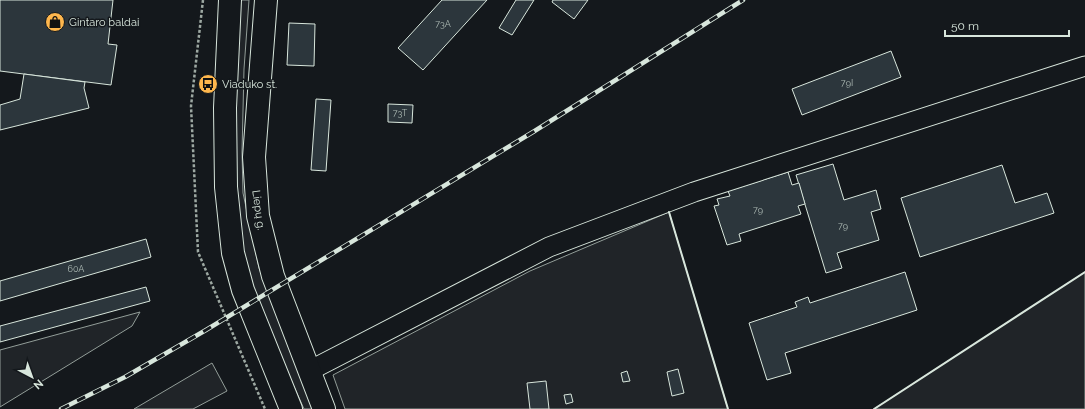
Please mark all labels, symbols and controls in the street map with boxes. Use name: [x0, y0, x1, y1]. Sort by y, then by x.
shop icon: Gintaro baldai: [44, 11, 66, 33]
scale bar: [945, 12, 1069, 38]
place label: Gintaro baldai: [69, 16, 139, 29]
house number: 73A: [435, 19, 451, 29]
text: 50 m: [951, 19, 979, 33]
bus stop icon: Viaduko st.: [197, 73, 219, 95]
place label: Viaduko st.: [222, 78, 277, 91]
house number: 79I: [841, 78, 853, 88]
house number: 73T: [393, 108, 408, 118]
street label: Liepų g.: [249, 189, 268, 231]
house number: 79: [753, 205, 763, 215]
house number: 79: [838, 221, 848, 231]
house number: 60A: [68, 264, 84, 274]
north arrow: [12, 357, 52, 397]
text: N: [31, 377, 46, 392]

